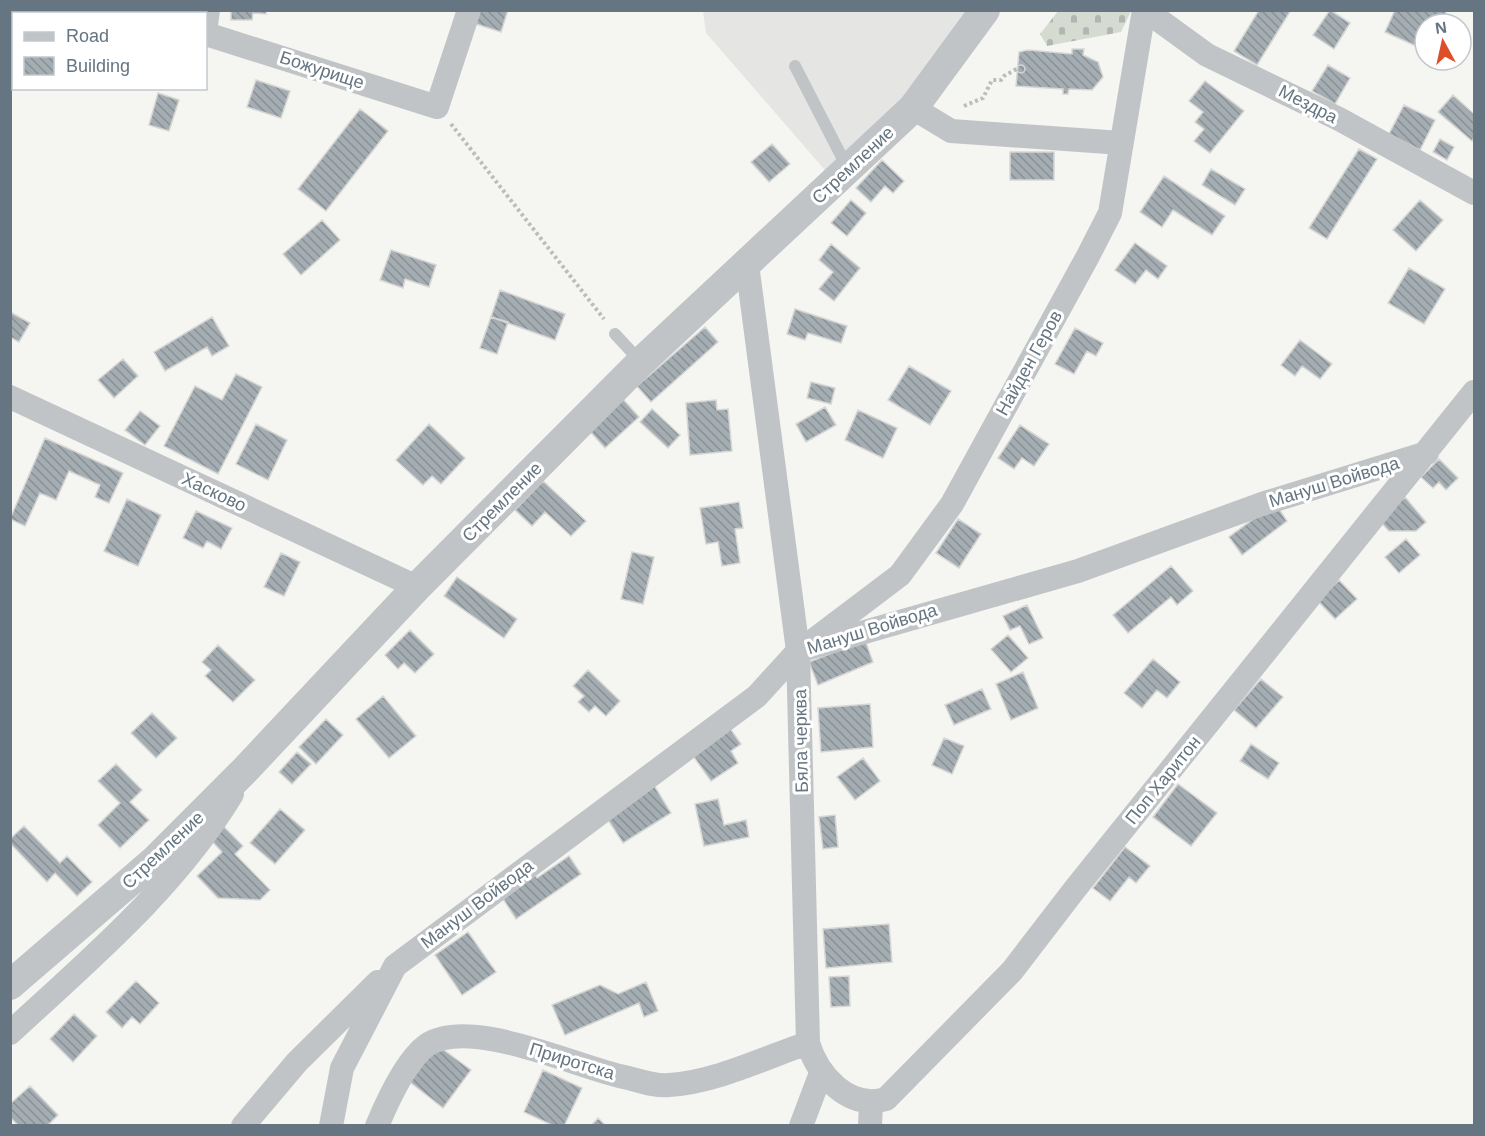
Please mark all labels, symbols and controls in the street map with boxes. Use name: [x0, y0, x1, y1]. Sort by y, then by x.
legend: [12, 12, 207, 90]
north arrow: [1413, 12, 1473, 72]
text: N: [1434, 18, 1448, 37]
text: Road: [66, 26, 109, 46]
street label: Божурище: [277, 47, 367, 93]
text: Building: [66, 56, 130, 76]
street label: Мездра: [1275, 81, 1342, 128]
street label: Стремление: [808, 122, 898, 208]
street label: Найден Геров: [992, 307, 1066, 419]
street label: Мануш Войвода: [1266, 452, 1402, 511]
street label: Стремление: [458, 458, 546, 546]
street label: Хасково: [179, 468, 249, 516]
street label: Мануш Войвода: [804, 599, 940, 658]
street label: Бяла черква: [790, 688, 812, 793]
street label: Поп Харитон: [1121, 732, 1205, 828]
street label: Стремление: [118, 807, 208, 893]
street label: Мануш Войвода: [417, 855, 538, 953]
street label: Приротска: [527, 1039, 618, 1084]

